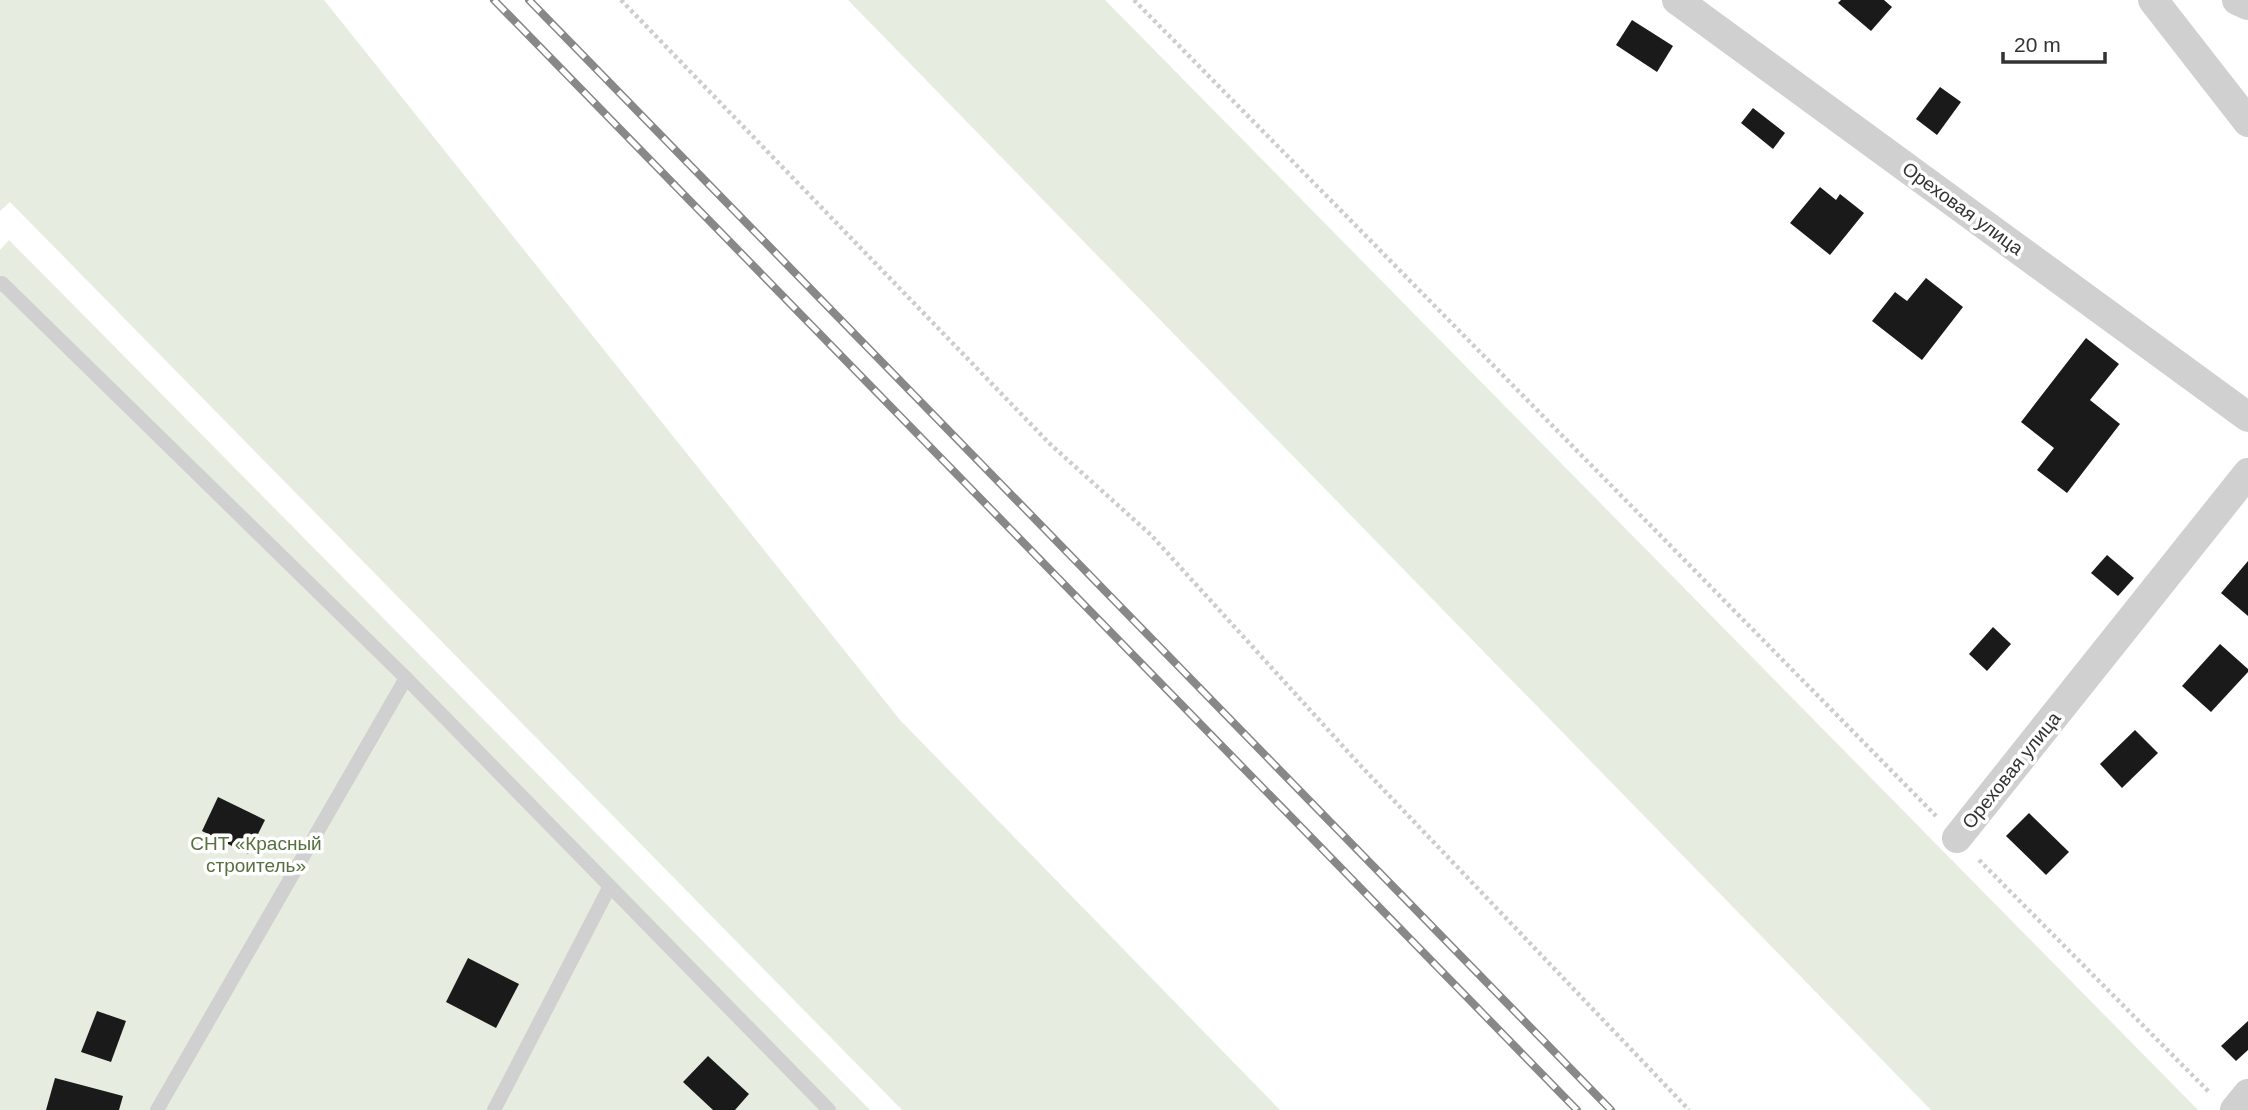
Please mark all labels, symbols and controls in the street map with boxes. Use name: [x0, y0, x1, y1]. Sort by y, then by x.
scale bar: [2003, 21, 2104, 65]
text: 20 m: [2014, 33, 2061, 56]
street label: Ореховая улица: [1898, 158, 2027, 259]
street label: Ореховая улица: [1958, 708, 2065, 833]
park label: СНТ «Красный строитель»: [190, 833, 322, 876]

